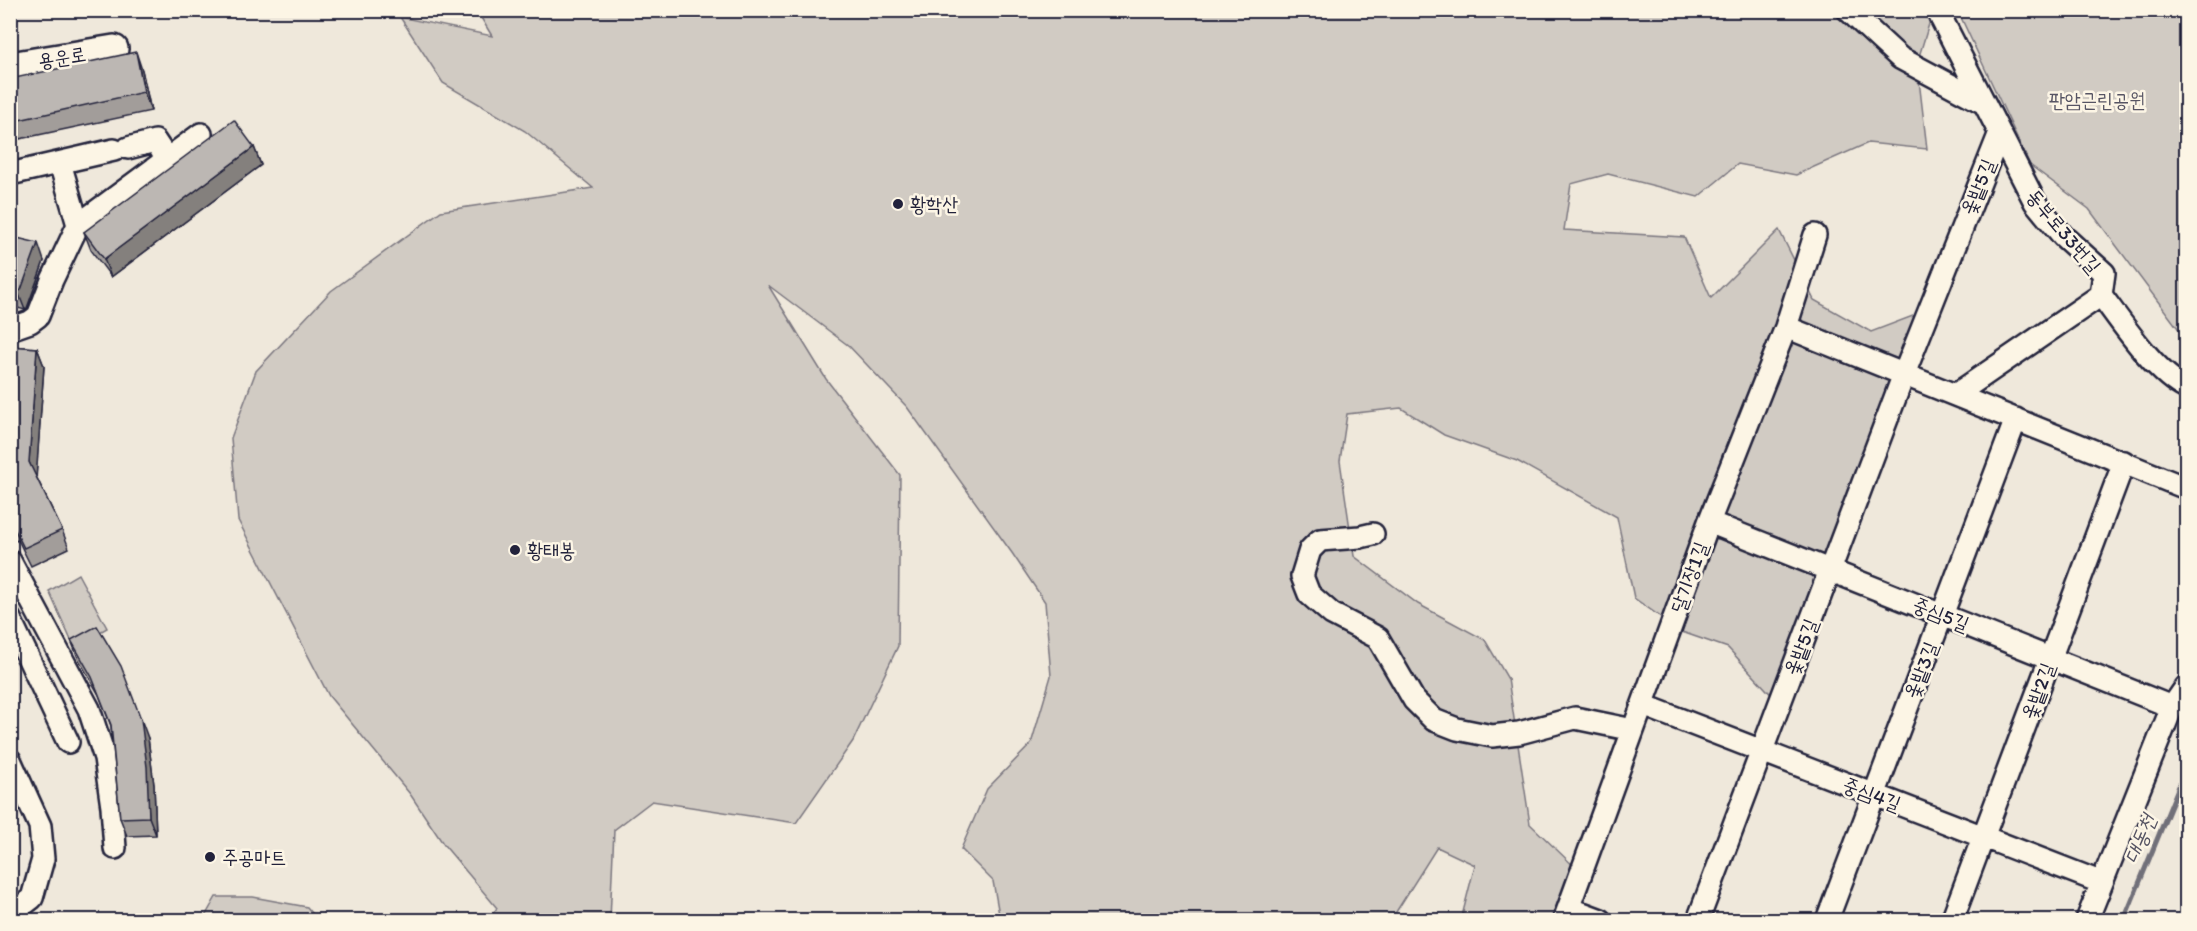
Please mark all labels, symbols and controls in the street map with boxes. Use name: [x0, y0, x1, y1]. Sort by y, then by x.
street label: 용운로: [36, 41, 88, 73]
park label: 판암근린공원: [2049, 88, 2145, 112]
street label: 옻밭5길: [1956, 155, 2000, 219]
street label: 동부로33번길: [2022, 184, 2106, 278]
place label: 황학산: [910, 192, 958, 216]
marker: 황학산: [891, 197, 905, 211]
place label: 황태봉: [527, 538, 575, 562]
street label: 달기장1길: [1665, 538, 1713, 616]
marker: 황태봉: [508, 543, 522, 557]
street label: 중심5길: [1909, 592, 1973, 636]
street label: 옻밭5길: [1779, 615, 1823, 679]
street label: 옻밭3길: [1899, 638, 1943, 702]
street label: 옻밭2길: [2017, 659, 2059, 723]
street label: 중심4길: [1840, 772, 1904, 816]
water label: 대동천: [2118, 809, 2162, 867]
place label: 주공마트: [222, 845, 286, 869]
marker: 주공마트: [203, 850, 217, 864]

